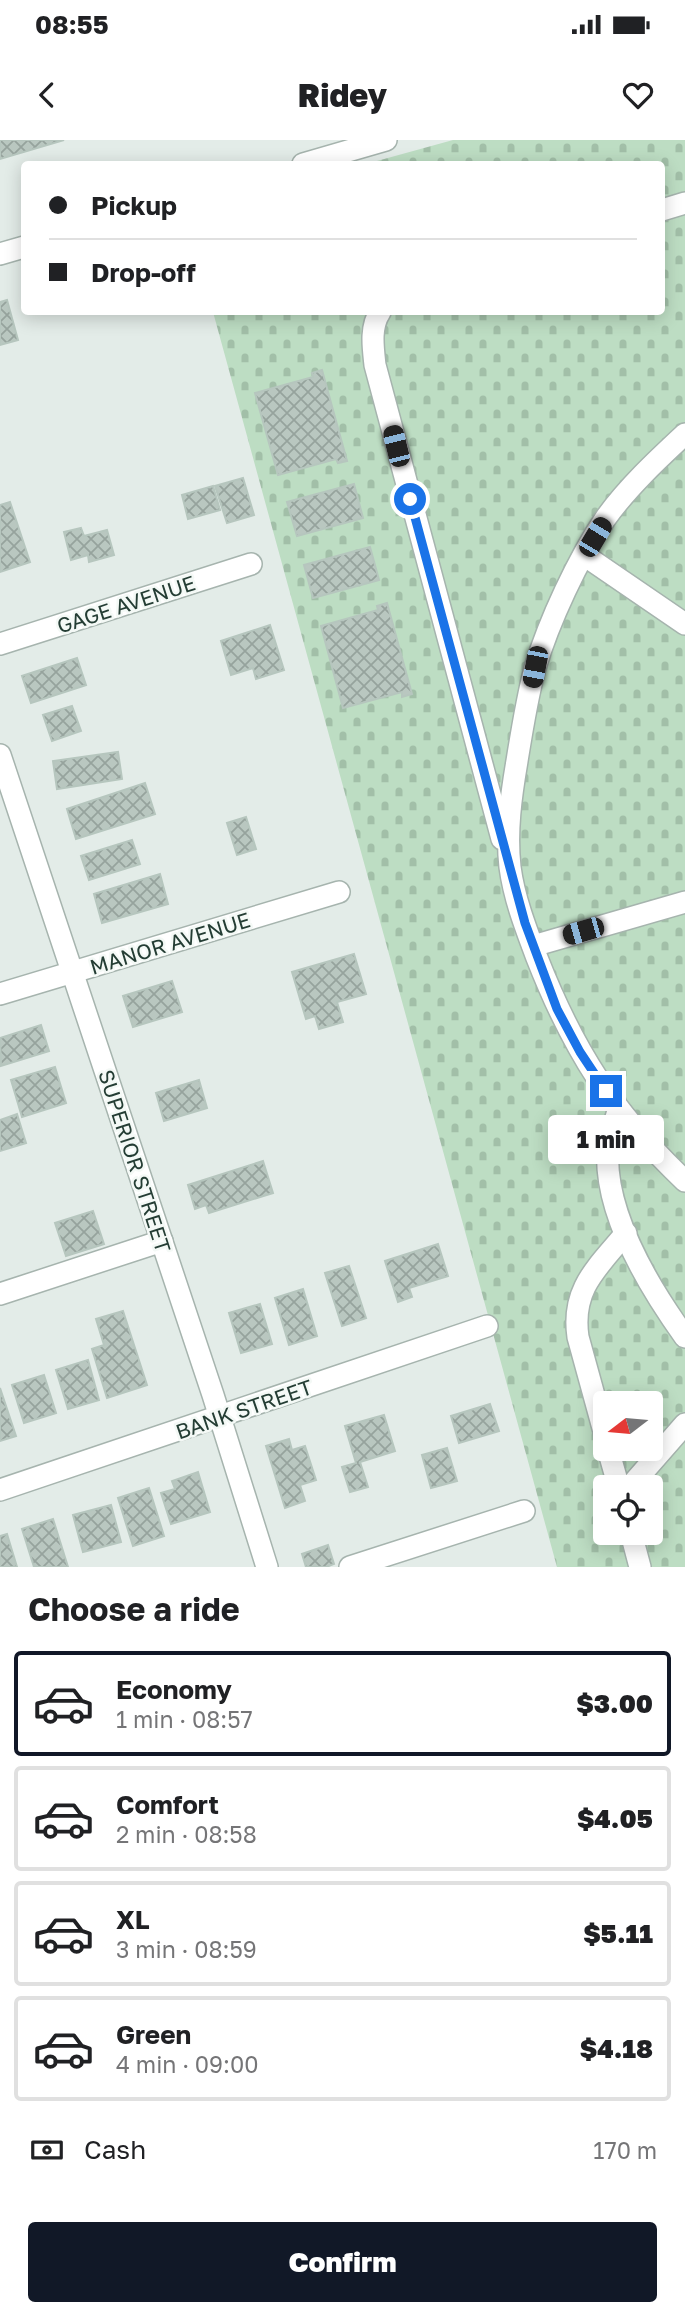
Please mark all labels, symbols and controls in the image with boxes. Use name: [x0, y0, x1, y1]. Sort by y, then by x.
text: 08:55: [35, 9, 109, 40]
icon: back: [28, 76, 66, 114]
text: Ridey: [298, 76, 387, 114]
icon: heart: [619, 76, 657, 114]
text: Pickup: [91, 190, 177, 221]
text: Drop-off: [91, 257, 196, 288]
car: [381, 423, 412, 469]
route start: [394, 483, 426, 515]
car: [576, 514, 615, 560]
street label: GAGE AVENUE: [53, 569, 199, 639]
car: [521, 644, 550, 690]
street label: MANOR AVENUE: [87, 906, 253, 980]
car: [560, 915, 607, 947]
street label: SUPERIOR STREET: [93, 1066, 177, 1256]
route end: [590, 1075, 622, 1107]
callout: 1 min: [548, 1116, 664, 1164]
text: 1 min: [577, 1125, 635, 1153]
street label: BANK STREET: [172, 1373, 316, 1445]
north arrow: [593, 1391, 663, 1461]
map controls: [593, 1391, 663, 1545]
button: locate: [593, 1475, 663, 1545]
text: Choose a ride: [28, 1590, 240, 1628]
icon: car: [32, 1672, 95, 1735]
text: Economy: [116, 1674, 232, 1705]
text: $3.00: [576, 1688, 653, 1719]
text: 1 min · 08:57: [116, 1705, 253, 1733]
icon: car: [32, 1787, 95, 1850]
text: Comfort: [116, 1789, 219, 1820]
text: $4.05: [577, 1803, 653, 1834]
text: 2 min · 08:58: [116, 1820, 257, 1848]
icon: car: [32, 1902, 95, 1965]
text: XL: [116, 1904, 150, 1935]
text: $5.11: [583, 1918, 653, 1949]
text: 3 min · 08:59: [116, 1935, 257, 1963]
icon: car: [32, 2017, 95, 2080]
text: Green: [116, 2019, 191, 2050]
text: $4.18: [580, 2033, 653, 2064]
text: 4 min · 09:00: [116, 2050, 258, 2078]
icon: cash: [28, 2131, 66, 2169]
text: Cash: [84, 2134, 146, 2165]
text: 170 m: [593, 2136, 657, 2164]
button: Confirm: [28, 2222, 657, 2302]

